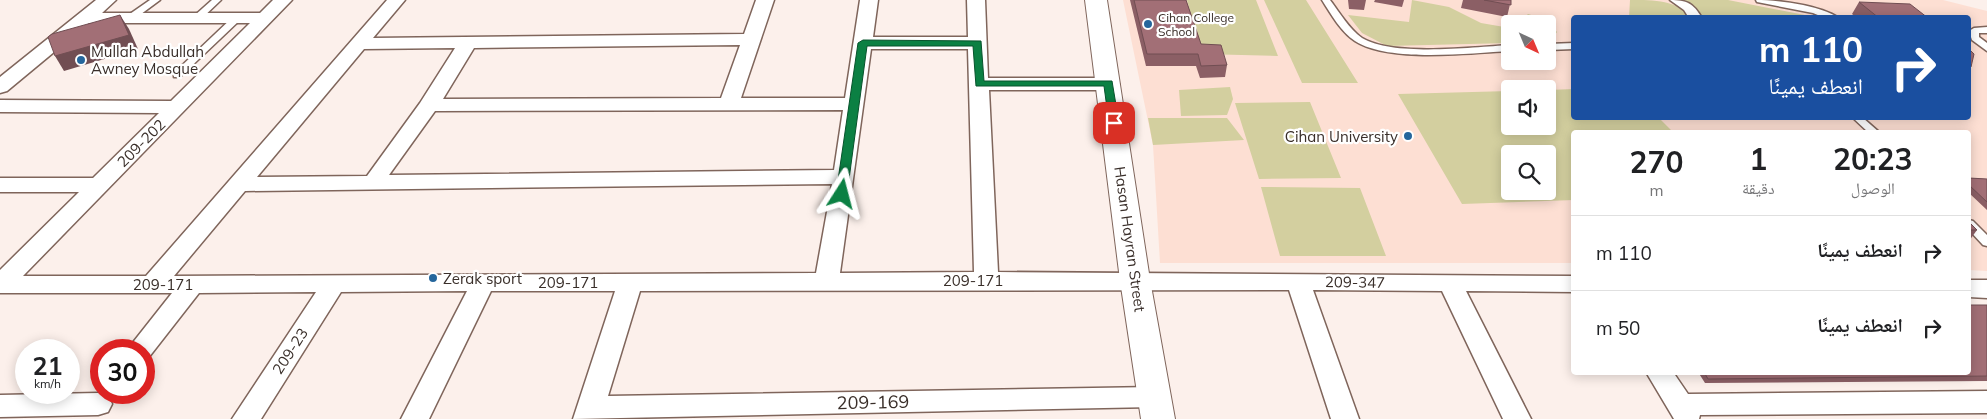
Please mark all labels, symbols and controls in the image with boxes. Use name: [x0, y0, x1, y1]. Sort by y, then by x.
place label: Cihan College School: [1158, 10, 1234, 39]
north arrow: [1501, 15, 1556, 70]
map controls: [1501, 15, 1556, 200]
marker: Cihan College School: [1142, 18, 1154, 30]
text: 110 m: [1759, 27, 1863, 71]
icon: right: [1881, 35, 1946, 100]
place label: Mullah Abdullah Awney Mosque: [91, 42, 204, 78]
marker: Mullah Abdullah Awney Mosque: [75, 54, 87, 66]
text: انعطف يمينًا: [1769, 72, 1863, 100]
button: sound: [1501, 80, 1556, 135]
pin: [1093, 102, 1135, 144]
icon: arrive: [1100, 109, 1128, 137]
street label: 209-202: [113, 115, 169, 171]
place label: Cihan University: [1285, 127, 1398, 146]
marker: Cihan University: [1402, 130, 1414, 142]
text: 1: [1749, 140, 1767, 178]
text: 20:23: [1833, 140, 1913, 178]
text: 270: [1630, 143, 1684, 181]
button: search: [1501, 145, 1556, 200]
street label: Hasan Hayran Street: [1110, 165, 1150, 313]
position arrow: [815, 167, 867, 219]
text: دقيقة: [1742, 178, 1775, 198]
text: الوصول: [1851, 178, 1895, 198]
text: m: [1649, 180, 1664, 200]
text: انعطف يمينًا: [1817, 238, 1903, 262]
icon: right: [1918, 239, 1946, 267]
text: 110 m: [1596, 241, 1652, 265]
place label: Zerak sport: [443, 269, 522, 288]
street label: 209-171: [943, 271, 1003, 290]
marker: Zerak sport: [427, 272, 439, 284]
street label: 209-347: [1325, 272, 1385, 292]
street label: 209-171: [538, 273, 598, 292]
street label: 209-171: [133, 275, 193, 294]
text: انعطف يمينًا: [1817, 313, 1903, 337]
icon: right: [1918, 314, 1946, 342]
text: 50 m: [1596, 316, 1640, 340]
street label: 209-23: [268, 324, 312, 378]
speed limit sign: 30: [90, 339, 155, 404]
text: 21: [32, 350, 63, 381]
text: km/h: [34, 376, 61, 391]
street label: 209-169: [837, 390, 909, 414]

